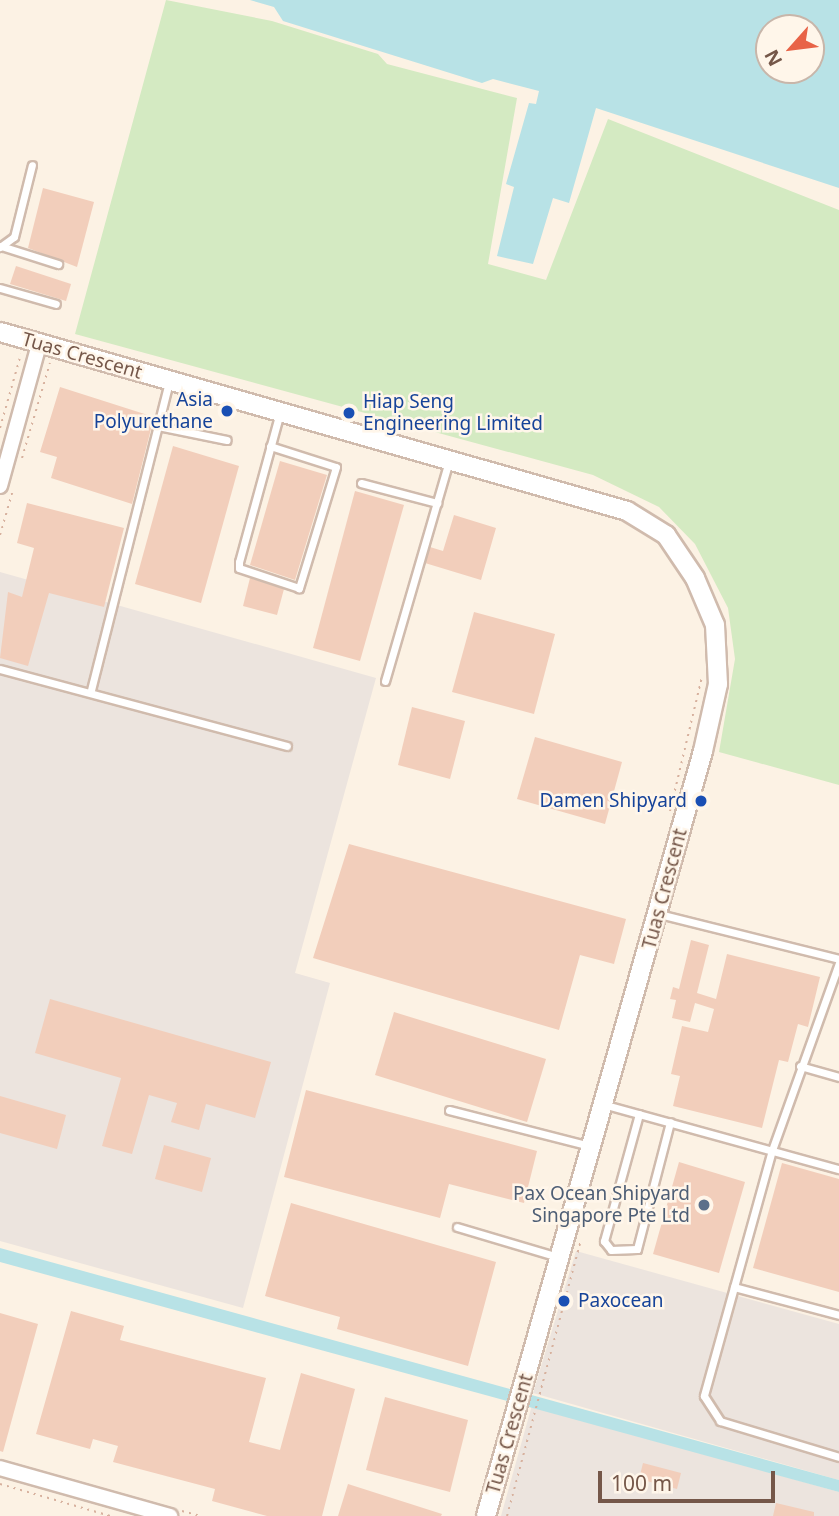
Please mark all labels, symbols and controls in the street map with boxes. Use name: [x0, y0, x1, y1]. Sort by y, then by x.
north arrow: [755, 14, 825, 84]
text: N: [758, 45, 788, 71]
street label: Tuas Crescent: [19, 328, 145, 384]
place label: Asia Polyurethane: [94, 389, 213, 433]
place label: Hiap Seng Engineering Limited: [363, 391, 543, 435]
marker: Asia Polyurethane: [219, 403, 235, 419]
marker: Hiap Seng Engineering Limited: [341, 405, 357, 421]
place label: Damen Shipyard: [539, 790, 687, 812]
marker: Damen Shipyard: [693, 793, 709, 809]
street label: Tuas Crescent: [638, 826, 692, 952]
place label: Pax Ocean Shipyard Singapore Pte Ltd: [513, 1183, 690, 1227]
marker: Pax Ocean Shipyard Singapore Pte Ltd: [696, 1197, 712, 1213]
place label: Paxocean: [578, 1290, 664, 1312]
marker: Paxocean: [556, 1293, 572, 1309]
street label: Tuas Crescent: [482, 1371, 538, 1497]
scale bar: [601, 1456, 778, 1500]
text: 100 m: [611, 1469, 672, 1497]

